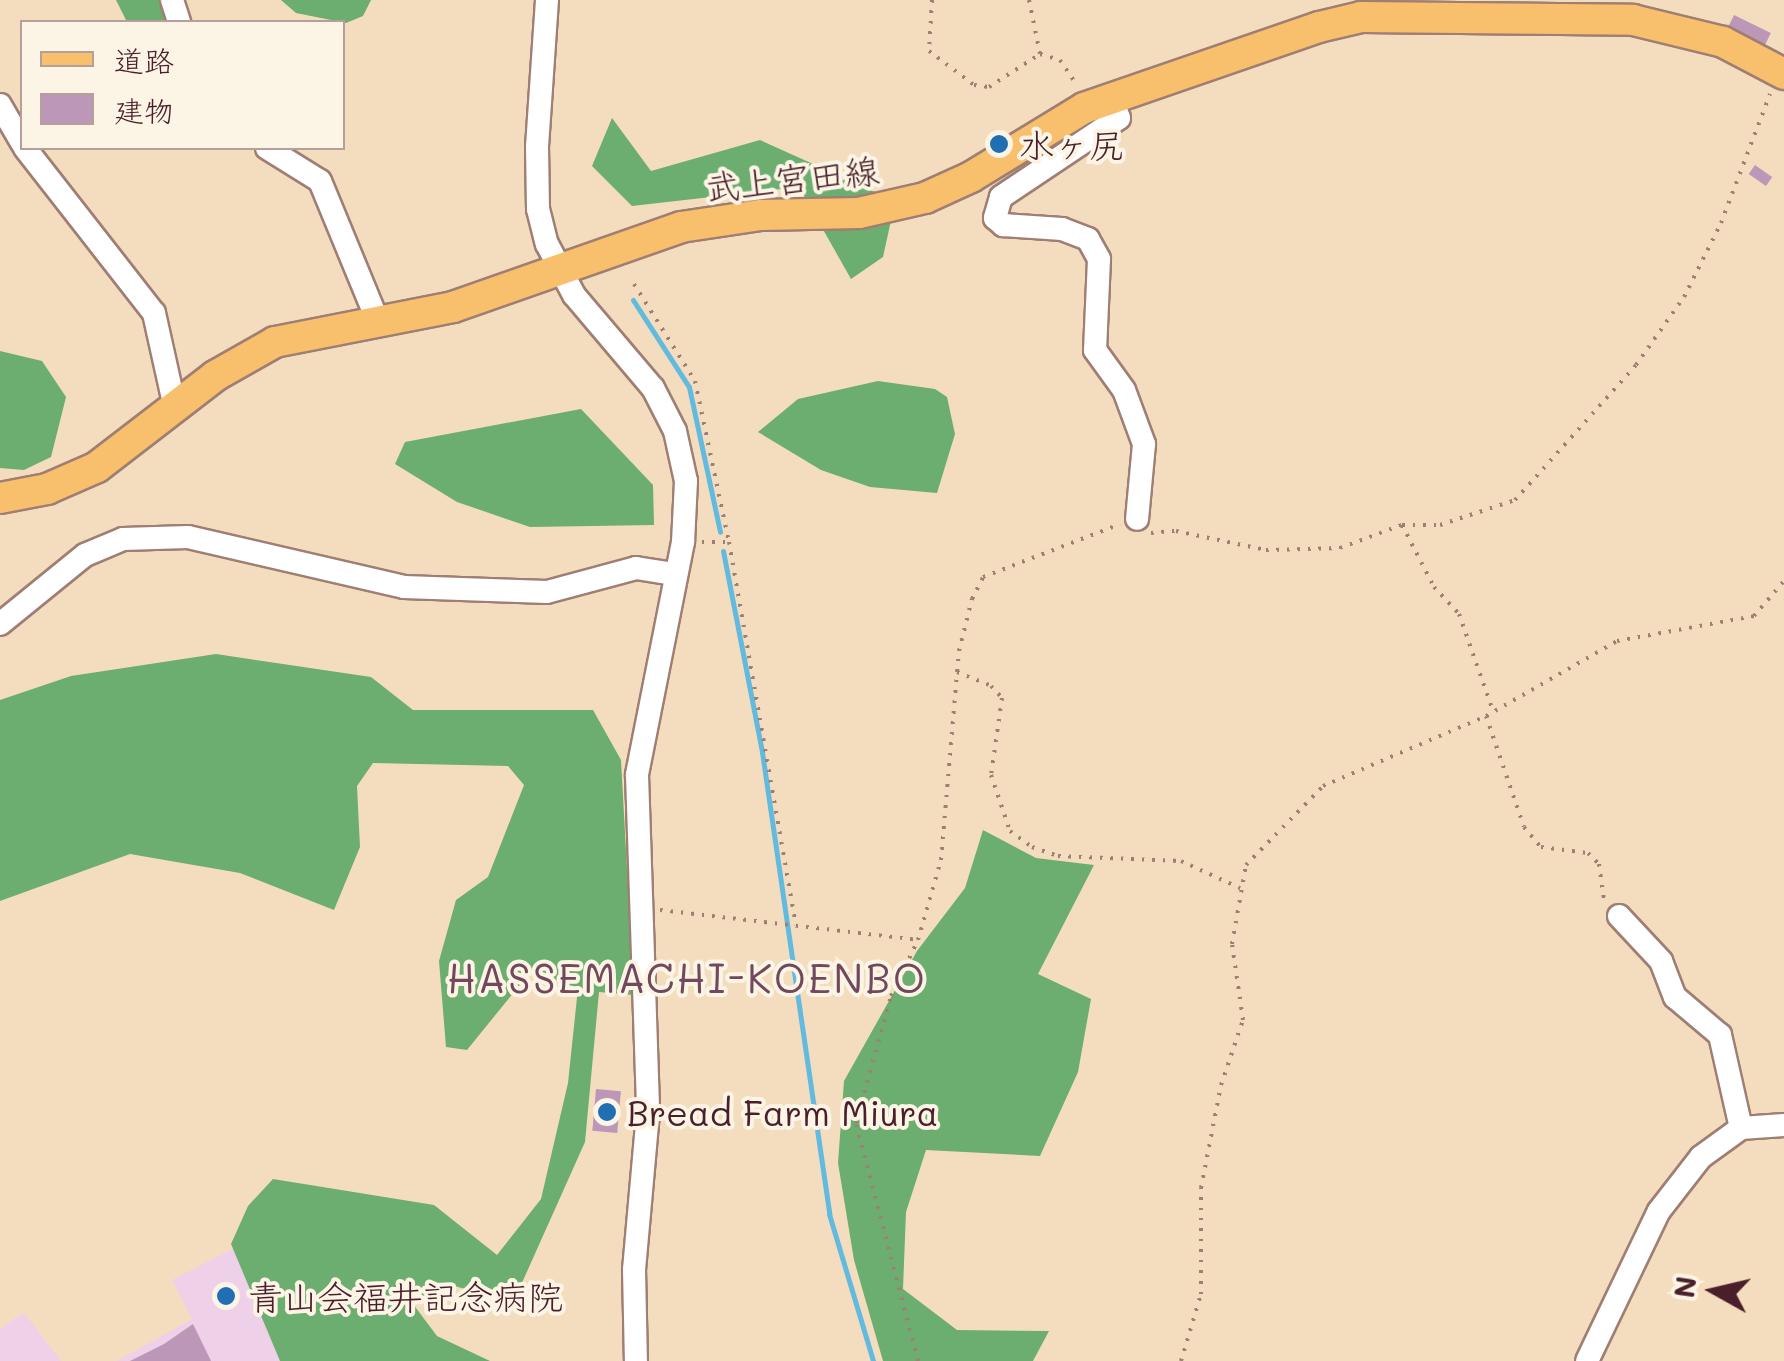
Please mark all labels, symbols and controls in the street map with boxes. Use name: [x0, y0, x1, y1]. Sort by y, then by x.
legend: [20, 20, 345, 150]
text: 道路: [114, 40, 174, 80]
text: 建物: [114, 90, 174, 130]
place label: 水ヶ尻: [1019, 123, 1124, 165]
marker: 水ヶ尻: [988, 133, 1010, 155]
street label: 武上宮田線: [703, 148, 881, 208]
district label: HASSEMACHI-KOENBO: [447, 953, 927, 1001]
place label: Bread Farm Miura: [627, 1091, 938, 1133]
marker: Bread Farm Miura: [596, 1101, 618, 1123]
north arrow: [1664, 1241, 1764, 1341]
text: N: [1665, 1274, 1704, 1300]
place label: 青山会福井記念病院: [248, 1275, 563, 1317]
marker: 青山会福井記念病院: [213, 1283, 239, 1309]

